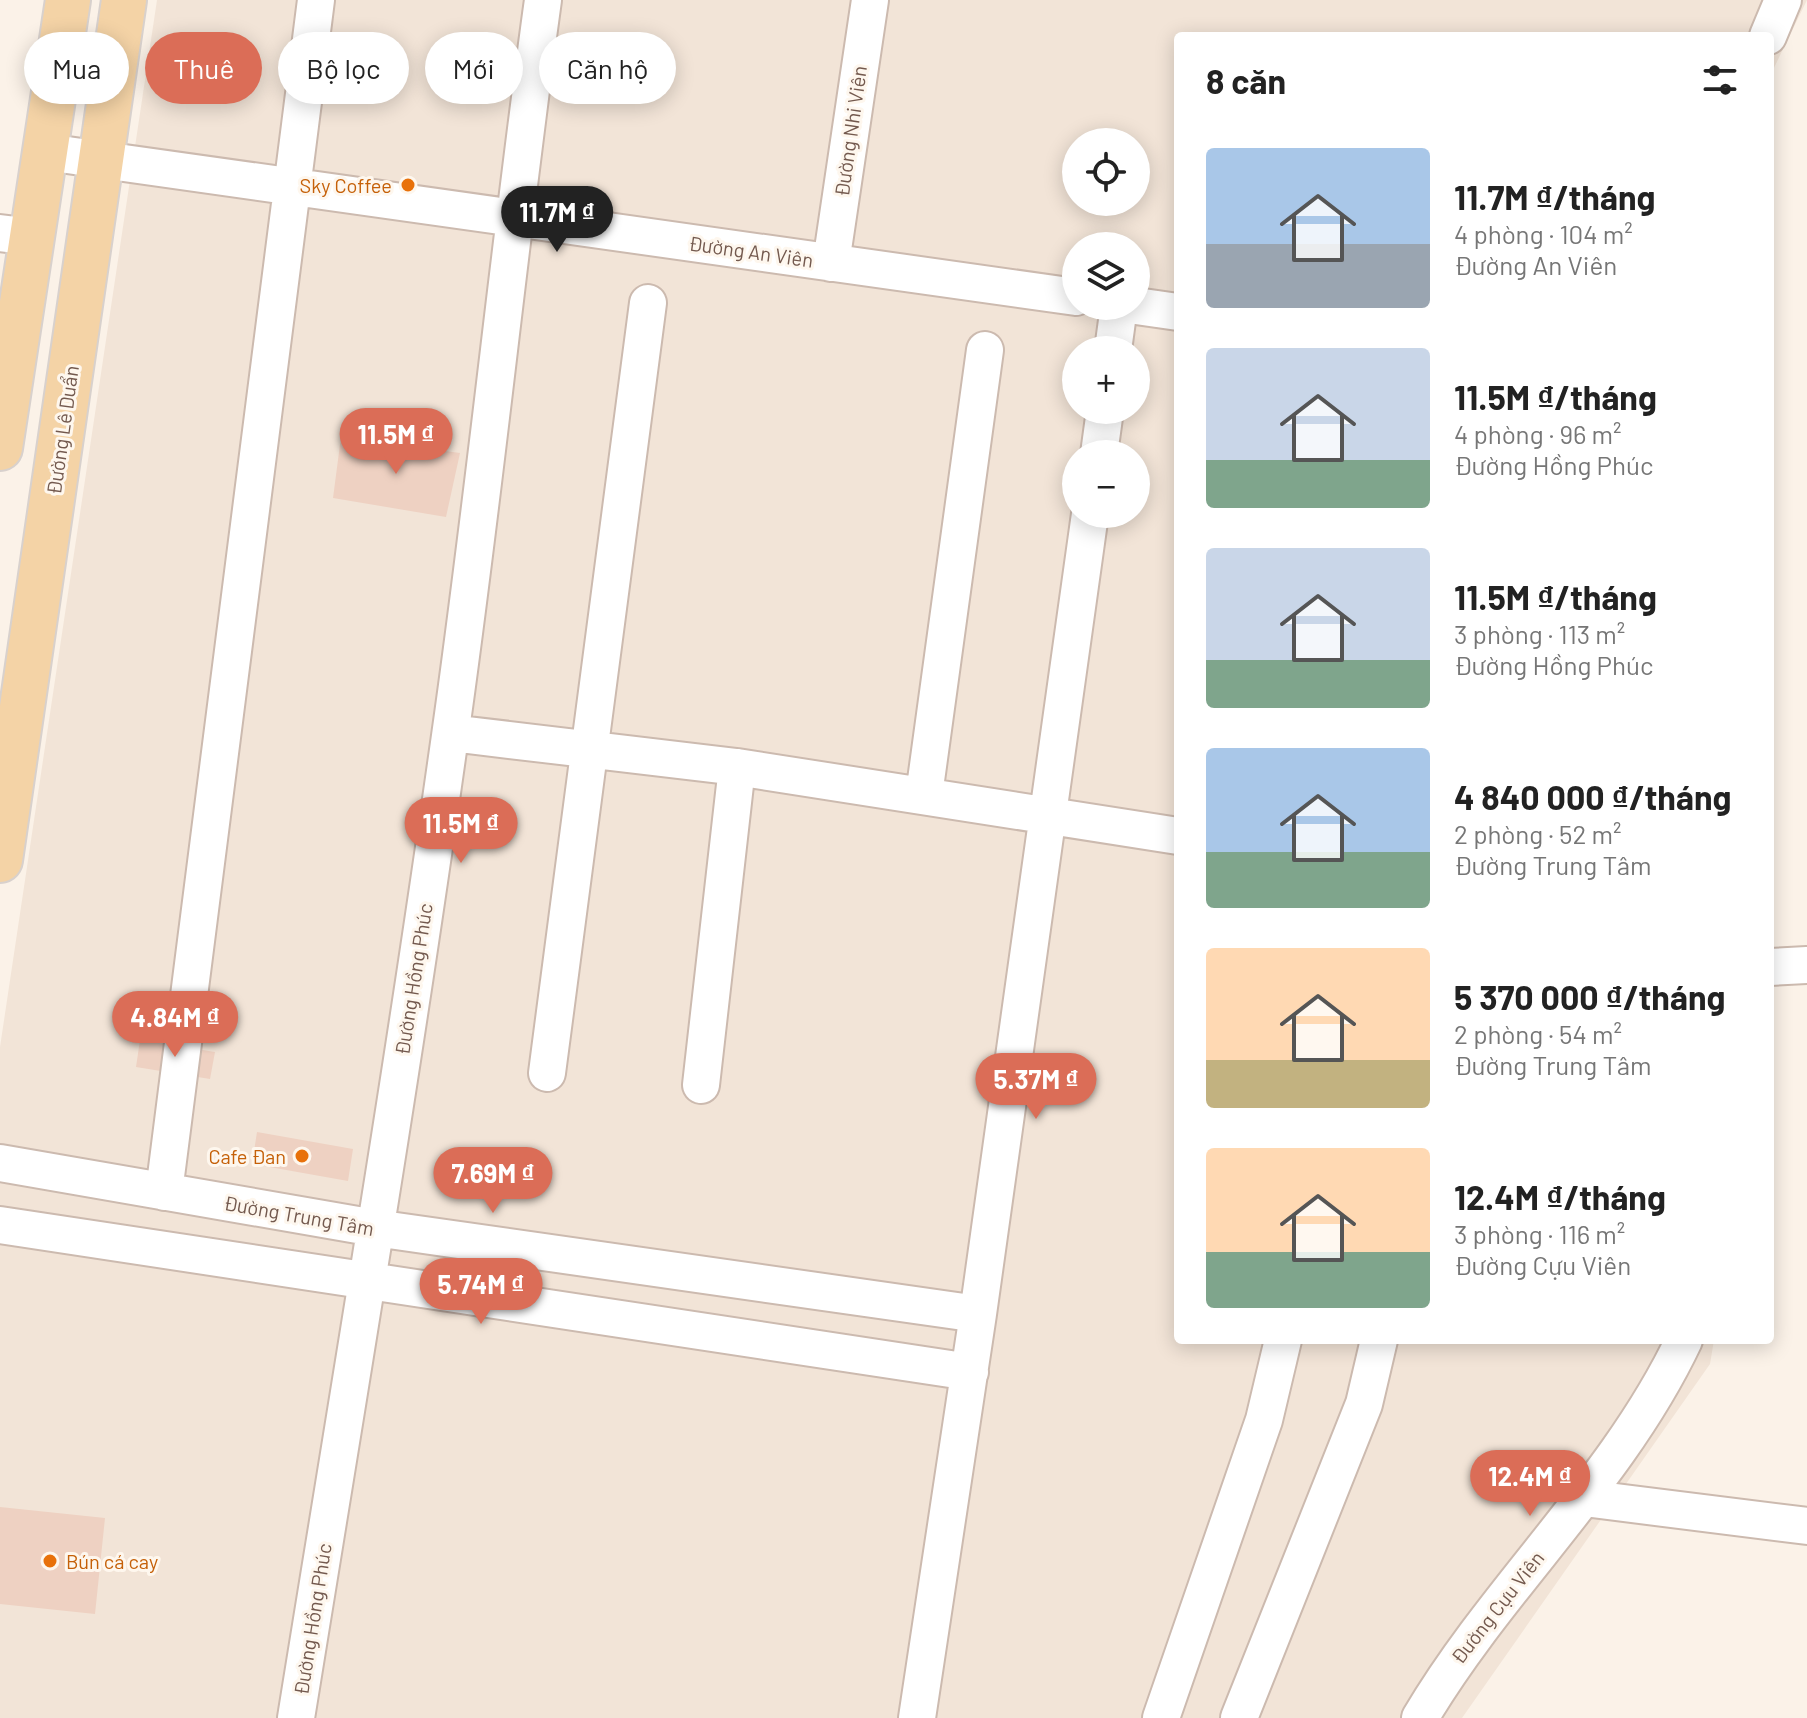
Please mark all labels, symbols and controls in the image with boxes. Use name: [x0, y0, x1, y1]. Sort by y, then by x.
chip: Mua: [24, 32, 129, 104]
chip: Thuê: [145, 32, 262, 104]
chip: Bộ lọc: [278, 32, 409, 104]
chip: Mới: [425, 32, 523, 104]
chip: Căn hộ: [539, 32, 676, 104]
icon: filters: [1698, 58, 1742, 102]
text: 8 căn: [1206, 60, 1286, 101]
street label: Đường Nhi Viên: [829, 64, 871, 198]
map controls: [1062, 128, 1150, 528]
button: locate: [1062, 128, 1150, 216]
place label: Sky Coffee: [300, 173, 392, 197]
marker: Sky Coffee: [399, 176, 417, 194]
text: 11.7M ₫/tháng: [1454, 176, 1655, 217]
icon: home: [1270, 180, 1366, 276]
pin: 11.7M ₫: [483, 186, 631, 254]
text: 11.7M ₫: [519, 196, 595, 227]
text: 4 phòng · 104 m²: [1454, 218, 1633, 249]
street label: Đường An Viên: [687, 230, 815, 272]
button: layers: [1062, 232, 1150, 320]
text: Đường An Viên: [1454, 249, 1617, 280]
button: +: [1062, 336, 1150, 424]
street label: Đường Lê Duẩn: [41, 364, 83, 496]
text: 11.5M ₫/tháng: [1454, 376, 1657, 417]
icon: home: [1270, 380, 1366, 476]
pin: 11.5M ₫: [322, 408, 470, 476]
text: 11.5M ₫: [358, 418, 434, 449]
text: 4 phòng · 96 m²: [1454, 418, 1622, 449]
button: −: [1062, 440, 1150, 528]
text: Đường Hồng Phúc: [1454, 449, 1653, 480]
text: 11.5M ₫/tháng: [1454, 576, 1657, 617]
icon: home: [1270, 580, 1366, 676]
text: 3 phòng · 113 m²: [1454, 618, 1625, 649]
text: Đường Hồng Phúc: [1454, 649, 1653, 680]
text: 4 840 000 ₫/tháng: [1454, 776, 1731, 817]
icon: home: [1270, 780, 1366, 876]
pin: 11.5M ₫: [387, 797, 535, 865]
text: 11.5M ₫: [423, 807, 499, 838]
text: 2 phòng · 52 m²: [1454, 818, 1622, 849]
text: Đường Trung Tâm: [1454, 849, 1652, 880]
street label: Đường Hồng Phúc: [389, 901, 437, 1057]
text: 5 370 000 ₫/tháng: [1454, 976, 1725, 1017]
icon: home: [1270, 980, 1366, 1076]
pin: 4.84M ₫: [101, 991, 249, 1059]
text: 4.84M ₫: [130, 1001, 220, 1032]
text: 2 phòng · 54 m²: [1454, 1018, 1622, 1049]
text: Đường Trung Tâm: [1454, 1049, 1652, 1080]
pin: 5.37M ₫: [962, 1053, 1110, 1121]
text: 5.37M ₫: [993, 1063, 1079, 1094]
place label: Cafe Đan: [208, 1144, 286, 1168]
marker: Cafe Đan: [293, 1147, 311, 1165]
pin: 7.69M ₫: [419, 1147, 567, 1215]
text: 7.69M ₫: [451, 1157, 535, 1188]
text: 12.4M ₫/tháng: [1454, 1176, 1666, 1217]
icon: home: [1270, 1180, 1366, 1276]
street label: Đường Trung Tâm: [222, 1190, 376, 1240]
text: 3 phòng · 116 m²: [1454, 1218, 1625, 1249]
text: Đường Cựu Viên: [1454, 1249, 1631, 1280]
pin: 5.74M ₫: [407, 1258, 555, 1326]
text: 5.74M ₫: [438, 1268, 524, 1299]
pin: 12.4M ₫: [1456, 1450, 1604, 1518]
text: 12.4M ₫: [1488, 1460, 1572, 1491]
street label: Đường Hồng Phúc: [288, 1541, 336, 1697]
street label: Đường Cựu Viên: [1446, 1546, 1548, 1668]
place label: Bún cá cay: [66, 1549, 158, 1573]
marker: Bún cá cay: [41, 1552, 59, 1570]

